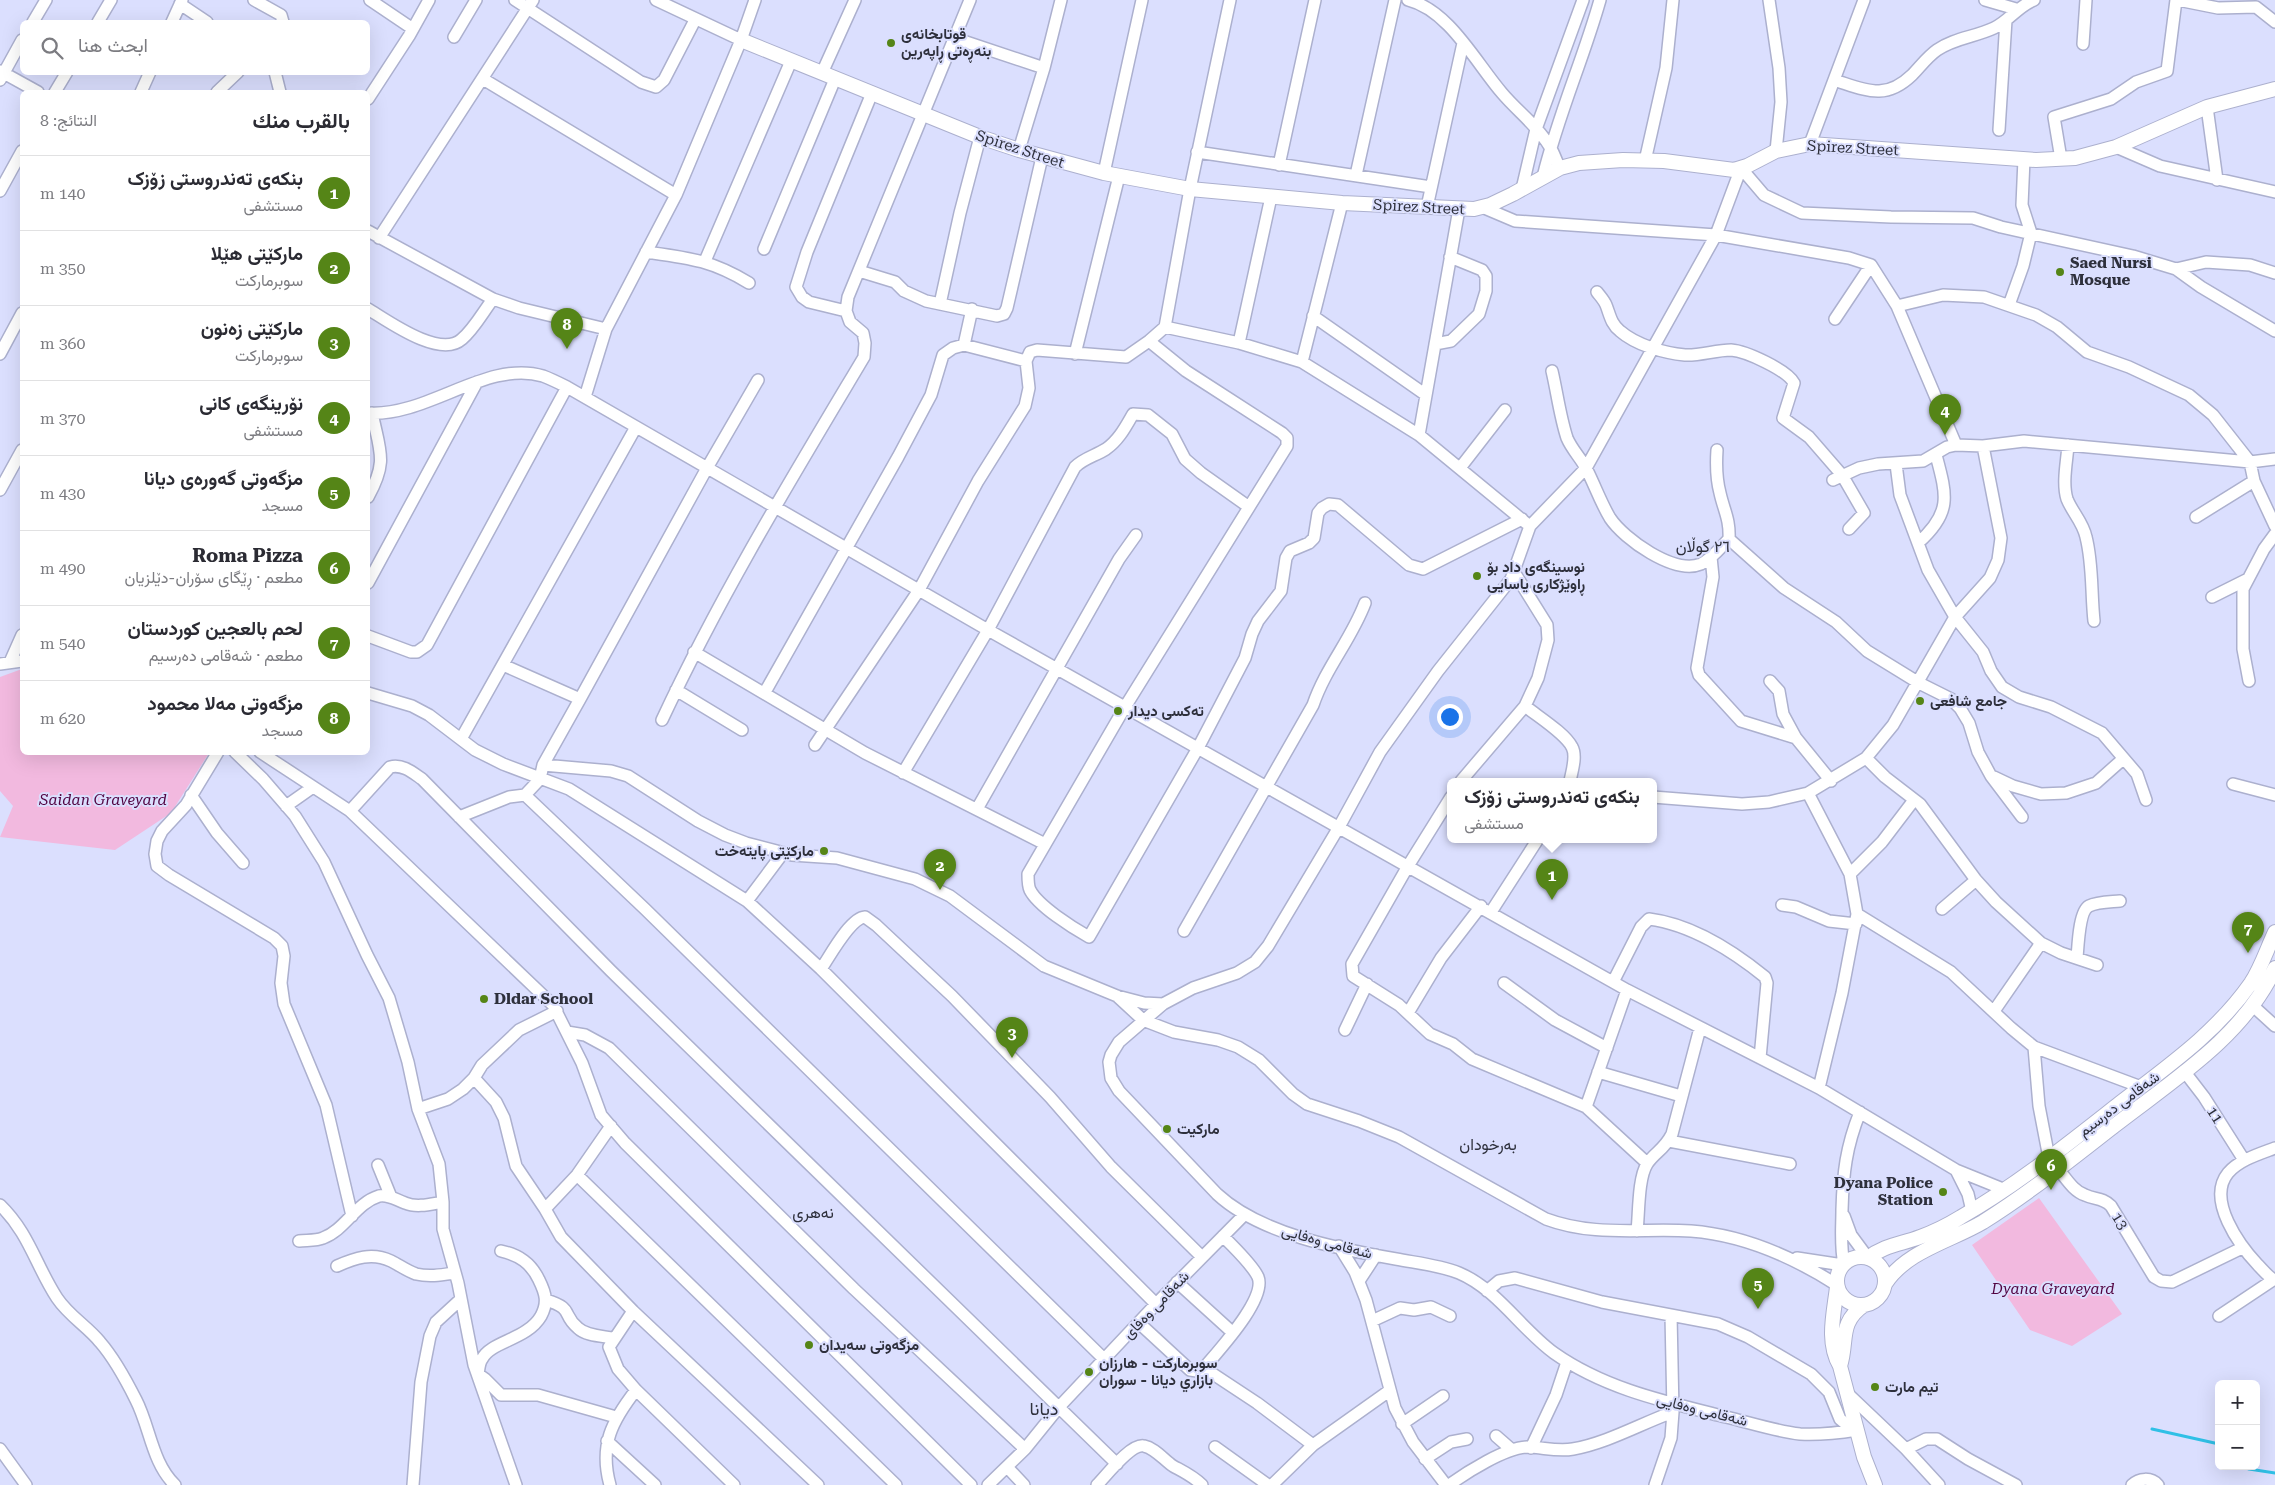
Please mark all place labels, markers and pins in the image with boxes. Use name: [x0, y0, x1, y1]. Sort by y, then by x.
place label: قوتابخانەی بنەڕەتی ڕاپەرین: [901, 25, 991, 63]
marker: قوتابخانەی بنەڕەتی ڕاپەرین: [885, 37, 897, 49]
place label: Saed Nursi Mosque: [2070, 254, 2152, 289]
marker: Saed Nursi Mosque: [2054, 266, 2066, 278]
pin: 8: [551, 308, 583, 349]
pin: 4: [1929, 394, 1961, 435]
place label: نوسینگەی داد بۆ ڕاوێژكاری یاسایی: [1487, 558, 1585, 596]
marker: نوسینگەی داد بۆ ڕاوێژكاری یاسایی: [1471, 570, 1483, 582]
place label: جامع شافعی: [1930, 692, 2007, 711]
marker: جامع شافعی: [1914, 695, 1926, 707]
place label: تەكسی دیدار: [1127, 702, 1204, 720]
marker: تەكسی دیدار: [1112, 705, 1124, 717]
place label: مارکێتی پایتەخت: [715, 842, 814, 861]
marker: مارکێتی پایتەخت: [818, 845, 830, 857]
pin: 2: [924, 849, 956, 890]
pin: 1: [1536, 859, 1568, 900]
pin: 7: [2232, 912, 2264, 953]
place label: Dldar School: [494, 990, 593, 1008]
marker: Dldar School: [478, 993, 490, 1005]
pin: 3: [996, 1017, 1028, 1058]
place label: ماركيت: [1177, 1120, 1220, 1138]
marker: ماركيت: [1161, 1123, 1173, 1135]
pin: 6: [2035, 1149, 2067, 1190]
place label: Dyana Police Station: [1834, 1174, 1933, 1209]
marker: Dyana Police Station: [1937, 1186, 1949, 1198]
pin: 5: [1742, 1268, 1774, 1309]
place label: مزگەوتی سەیدان: [819, 1336, 919, 1354]
marker: مزگەوتی سەیدان: [803, 1339, 815, 1351]
place label: سوبرماركت - هارزان بازاري ديانا - سوران: [1099, 1354, 1218, 1393]
marker: سوبرماركت - هارزان بازاري ديانا - سوران: [1083, 1366, 1095, 1378]
place label: تیم مارت: [1885, 1378, 1939, 1397]
marker: تیم مارت: [1869, 1381, 1881, 1393]

